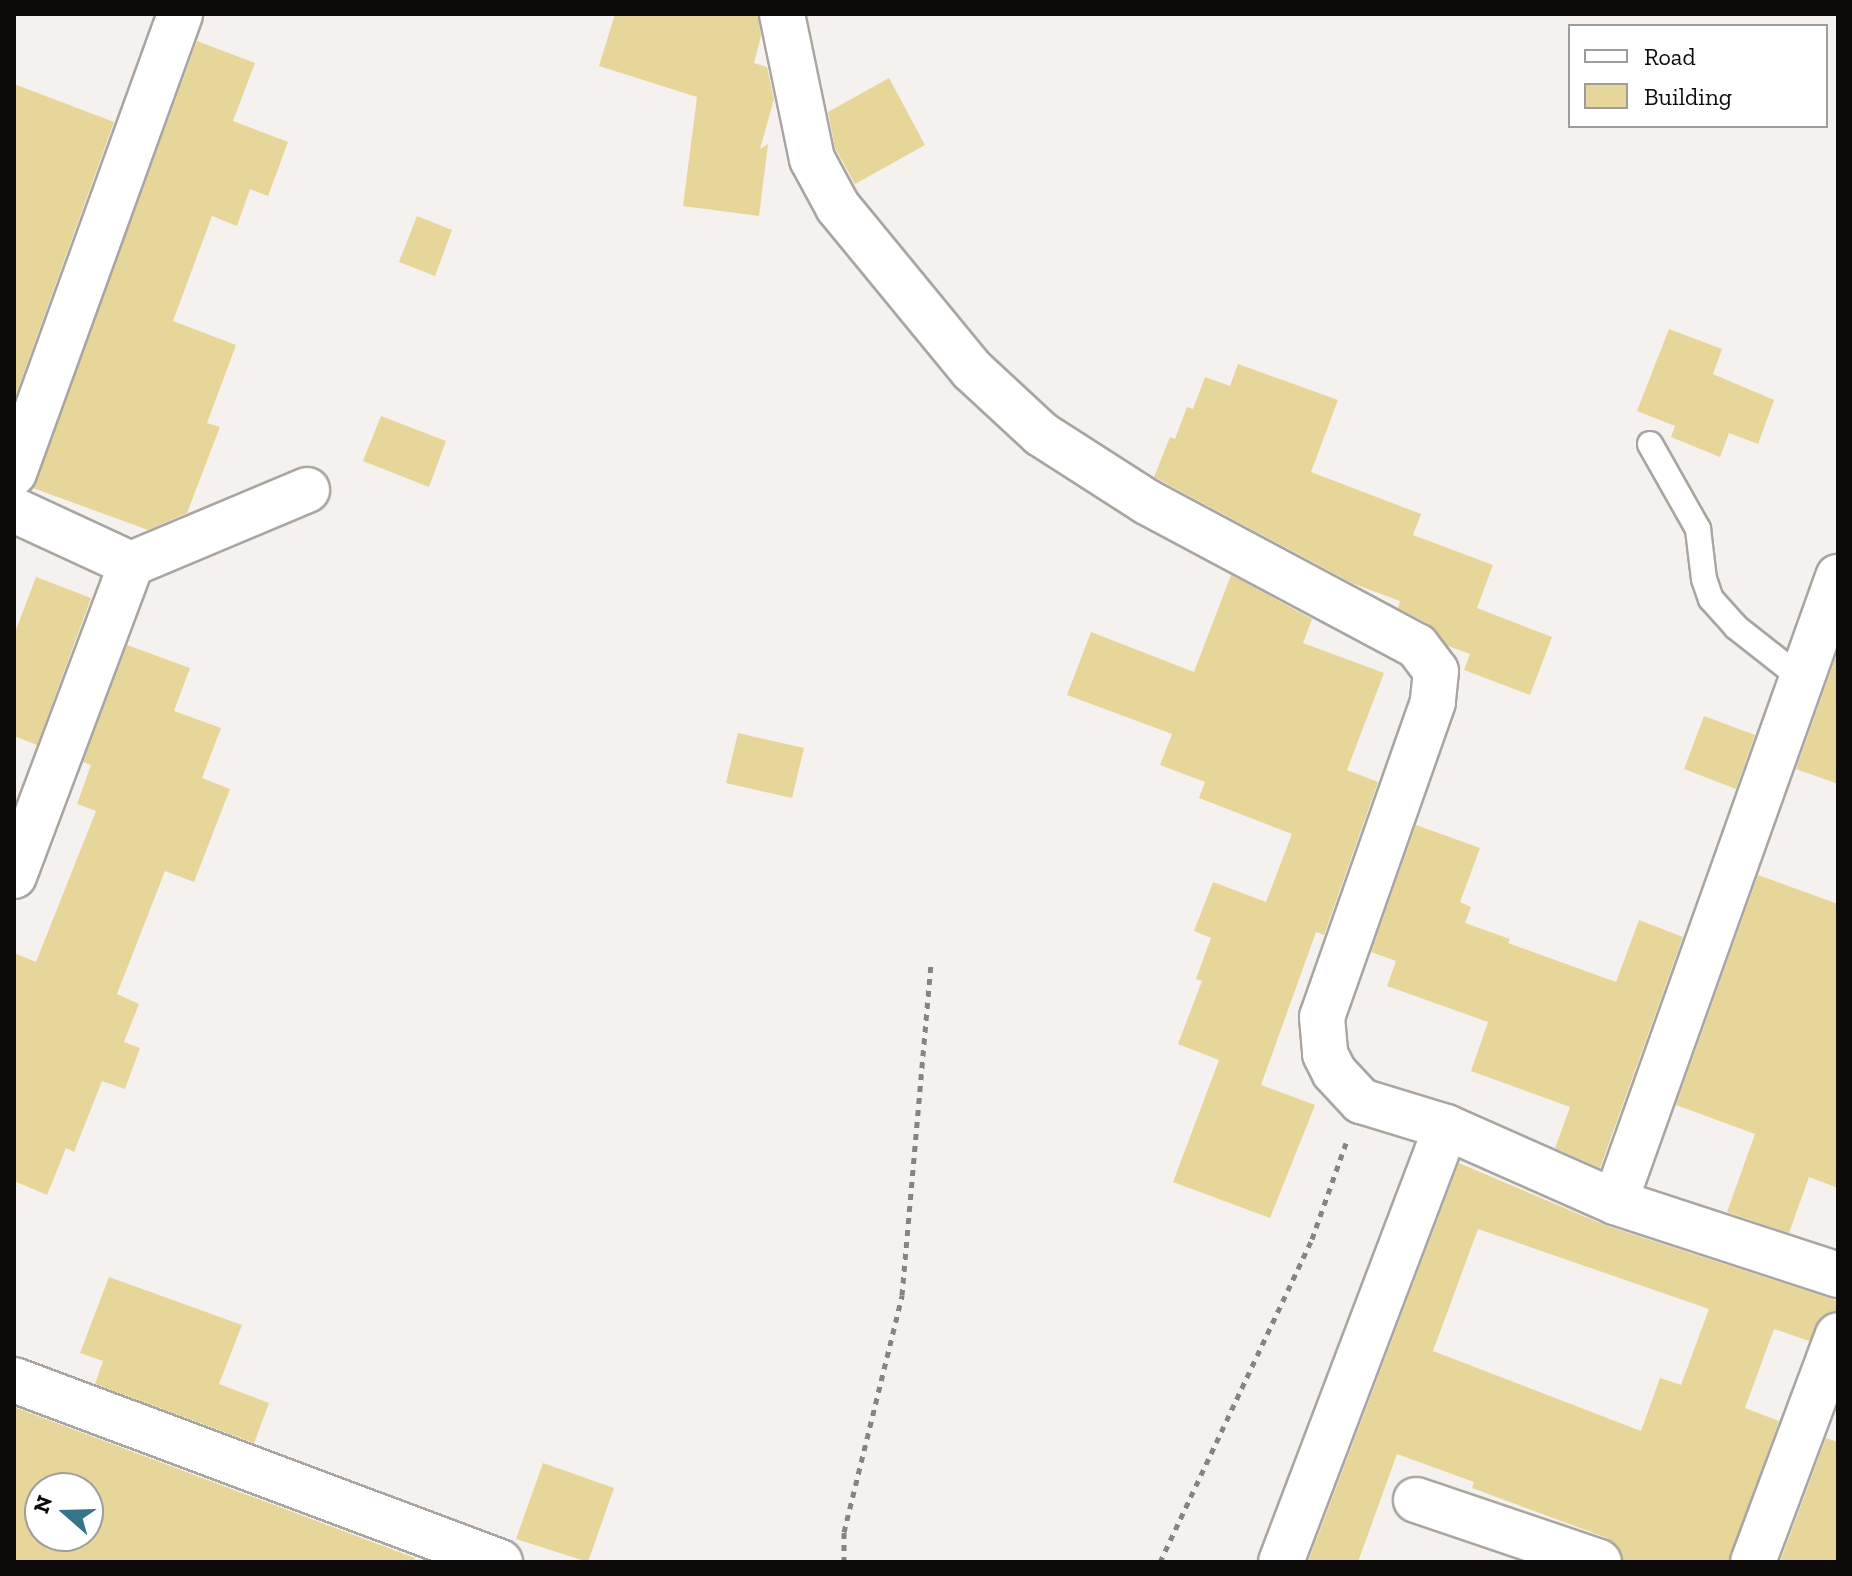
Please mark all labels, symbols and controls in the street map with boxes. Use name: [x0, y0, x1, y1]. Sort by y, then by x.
legend: [1568, 24, 1828, 128]
text: Road: [1644, 42, 1696, 71]
text: Building: [1644, 82, 1732, 111]
north arrow: [24, 1472, 104, 1552]
text: N: [27, 1492, 58, 1517]

